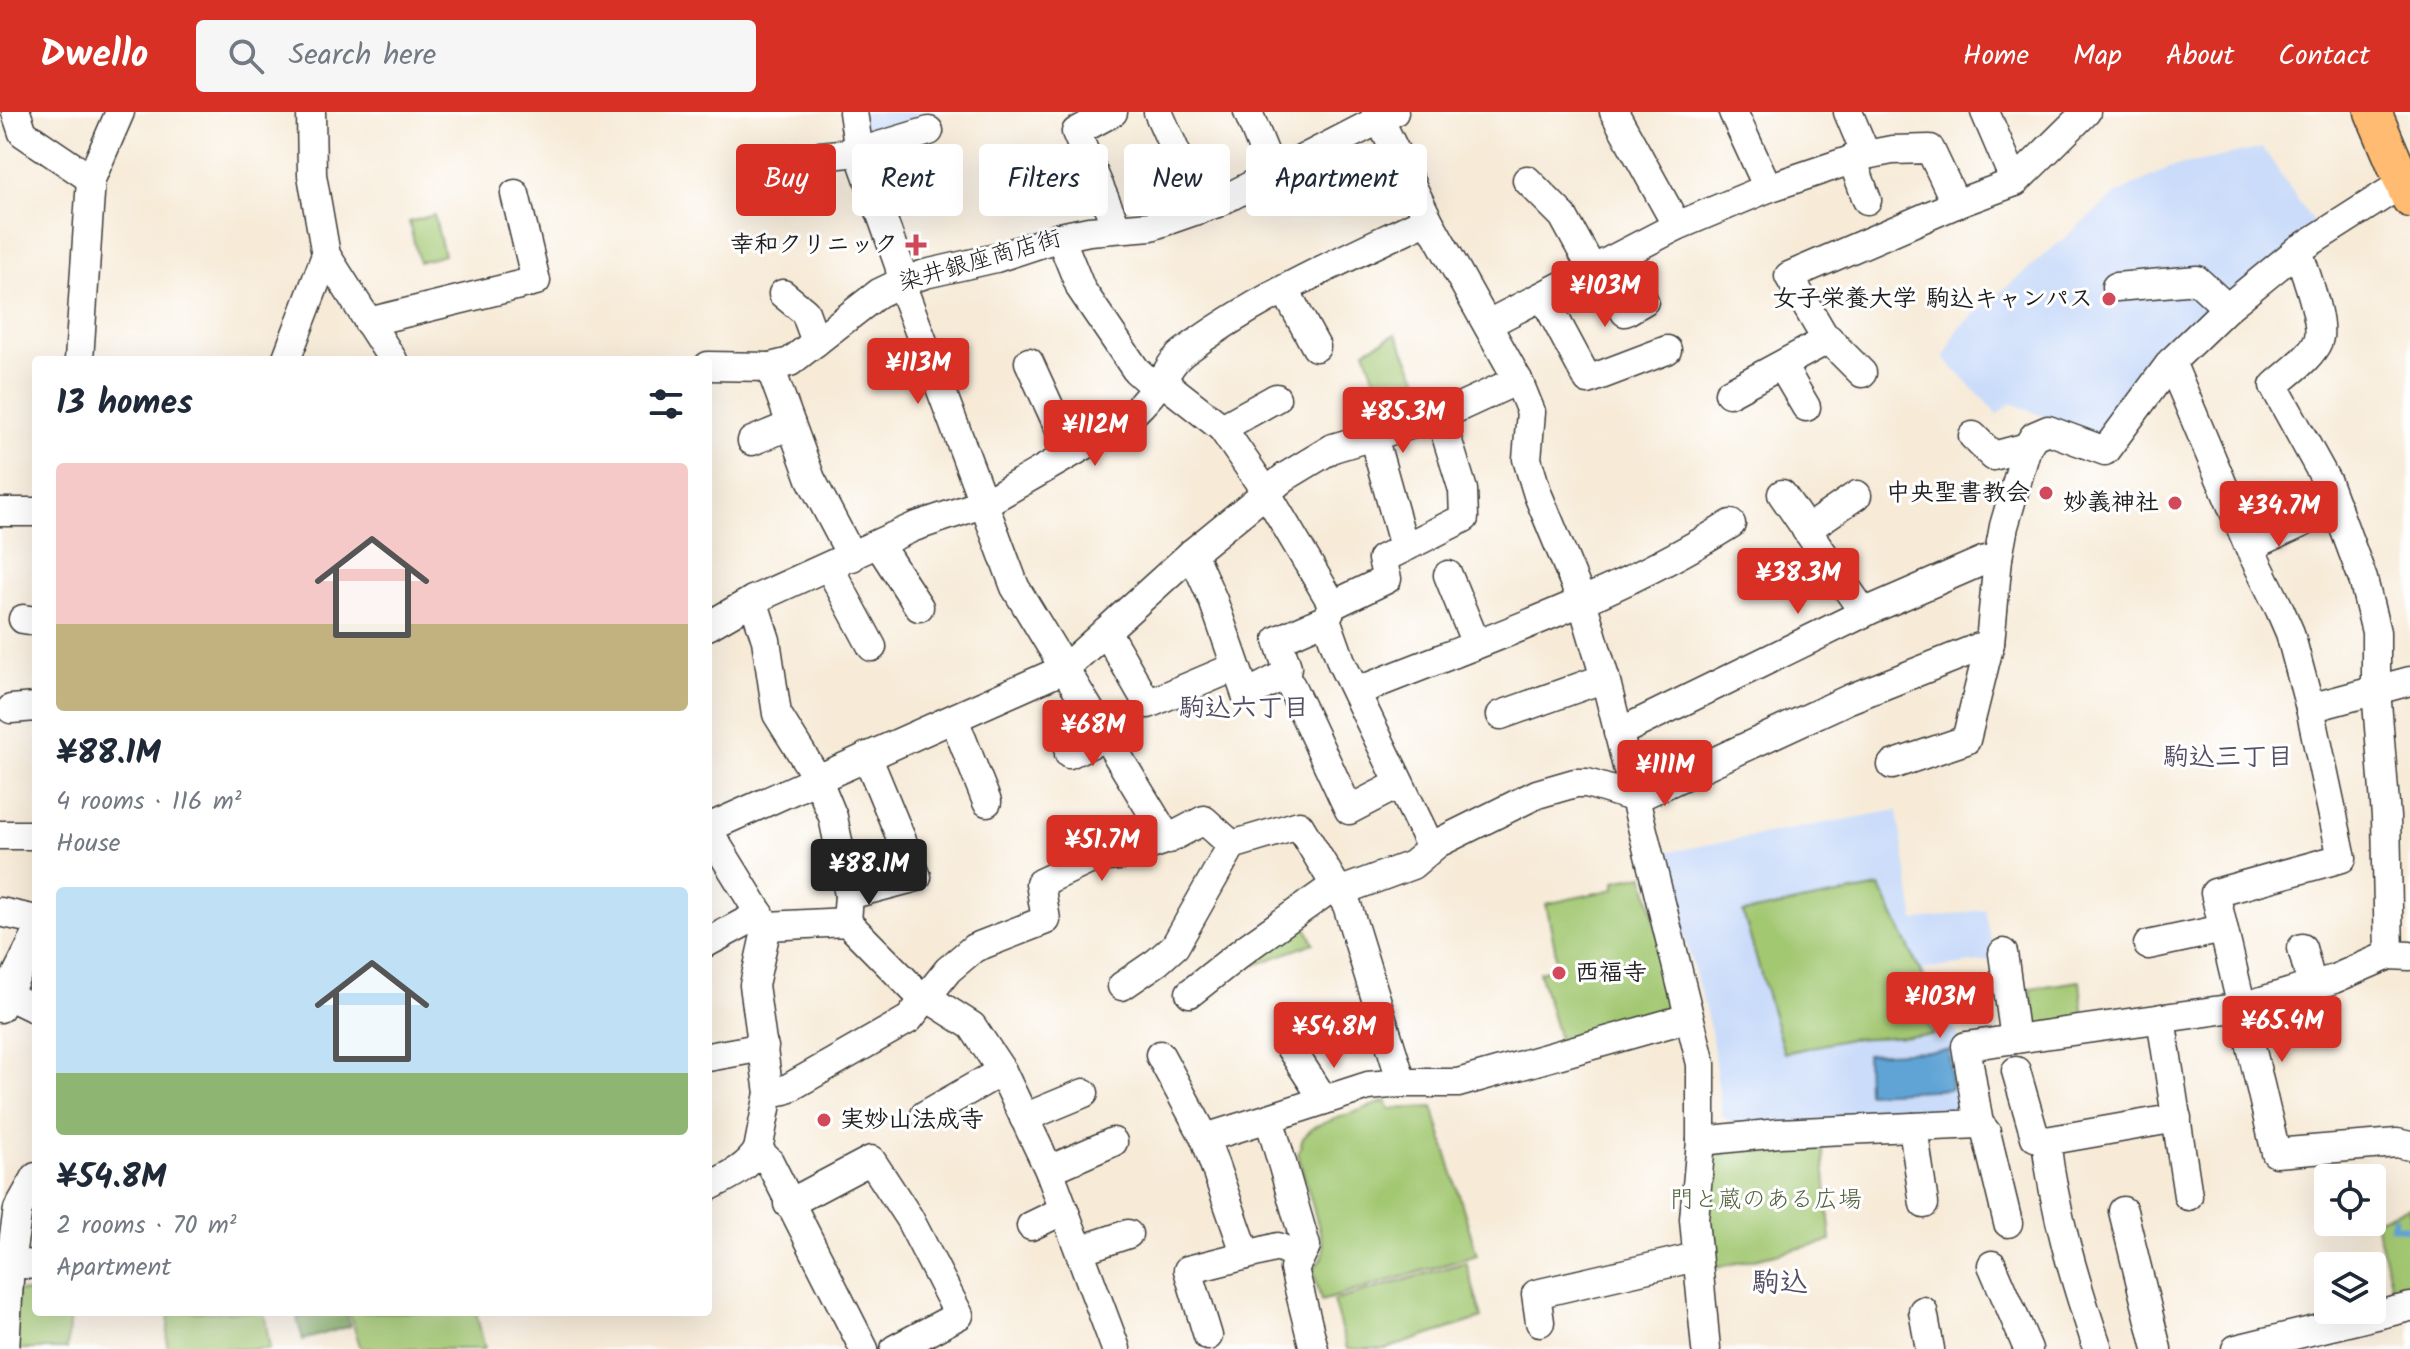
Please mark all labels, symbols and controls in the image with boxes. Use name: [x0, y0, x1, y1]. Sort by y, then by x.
search box: [196, 20, 756, 92]
text: Dwello: [40, 26, 148, 86]
text: Search here: [288, 32, 436, 80]
icon: search: [224, 34, 268, 78]
text: Home: [1963, 34, 2029, 79]
text: Map: [2073, 34, 2122, 79]
text: About: [2166, 34, 2234, 79]
text: Contact: [2278, 34, 2370, 79]
chip: Buy: [736, 144, 836, 216]
chip: Rent: [852, 144, 963, 216]
chip: Filters: [979, 144, 1108, 216]
chip: New: [1124, 144, 1230, 216]
chip: Apartment: [1246, 144, 1427, 216]
street label: 染井銀座商店街: [894, 219, 1066, 303]
place label: 幸和クリニック: [730, 226, 898, 265]
marker: 幸和クリニック: [905, 234, 927, 256]
pin: ¥103M: [1549, 261, 1661, 329]
text: ¥103M: [1569, 266, 1641, 308]
place label: 女子栄養大学 駒込キャンパス: [1773, 280, 2093, 319]
marker: 女子栄養大学 駒込キャンパス: [2100, 290, 2118, 308]
pin: ¥113M: [862, 338, 974, 406]
text: ¥113M: [885, 343, 951, 385]
text: 13 homes: [56, 377, 193, 431]
icon: filters: [644, 382, 688, 426]
pin: ¥85.3M: [1338, 387, 1468, 455]
text: ¥85.3M: [1361, 392, 1445, 434]
pin: ¥112M: [1039, 400, 1151, 468]
text: ¥112M: [1062, 405, 1128, 447]
place label: 中央聖書教会: [1886, 474, 2030, 513]
pin: ¥34.7M: [2214, 481, 2344, 549]
marker: 中央聖書教会: [2037, 484, 2055, 502]
place label: 妙義神社: [2063, 484, 2159, 523]
text: ¥34.7M: [2238, 486, 2320, 528]
marker: 妙義神社: [2166, 494, 2184, 512]
icon: home: [300, 515, 444, 659]
pin: ¥38.3M: [1733, 548, 1863, 616]
text: ¥38.3M: [1755, 553, 1841, 595]
district label: 駒込六丁目: [1179, 688, 1309, 730]
pin: ¥68M: [1046, 700, 1140, 768]
text: ¥68M: [1060, 705, 1126, 747]
text: ¥88.1M: [56, 727, 161, 781]
district label: 駒込三丁目: [2163, 737, 2293, 779]
pin: ¥111M: [1609, 740, 1721, 808]
text: ¥111M: [1635, 745, 1695, 787]
text: 4 rooms · 116 m²: [56, 781, 242, 823]
pin: ¥51.7M: [1037, 815, 1167, 883]
text: ¥51.7M: [1064, 820, 1140, 862]
text: House: [56, 823, 120, 865]
pin: ¥88.1M: [804, 839, 934, 907]
text: ¥88.1M: [829, 844, 909, 886]
icon: home: [300, 939, 444, 1083]
place label: 西福寺: [1575, 954, 1647, 993]
marker: 西福寺: [1550, 964, 1568, 982]
pin: ¥103M: [1884, 972, 1996, 1040]
text: ¥103M: [1904, 977, 1976, 1019]
pin: ¥65.4M: [2217, 996, 2347, 1064]
text: ¥65.4M: [2240, 1001, 2324, 1043]
pin: ¥54.8M: [1269, 1002, 1399, 1070]
text: ¥54.8M: [1292, 1007, 1376, 1049]
place label: 実妙山法成寺: [840, 1101, 984, 1140]
marker: 実妙山法成寺: [815, 1111, 833, 1129]
text: ¥54.8M: [56, 1151, 166, 1205]
map controls: [2314, 1164, 2386, 1324]
button: locate: [2314, 1164, 2386, 1236]
park label: 門と蔵のある広場: [1670, 1181, 1862, 1220]
text: 2 rooms · 70 m²: [56, 1205, 237, 1247]
text: Apartment: [56, 1247, 171, 1289]
button: layers: [2314, 1252, 2386, 1324]
district label: 駒込: [1752, 1261, 1808, 1306]

